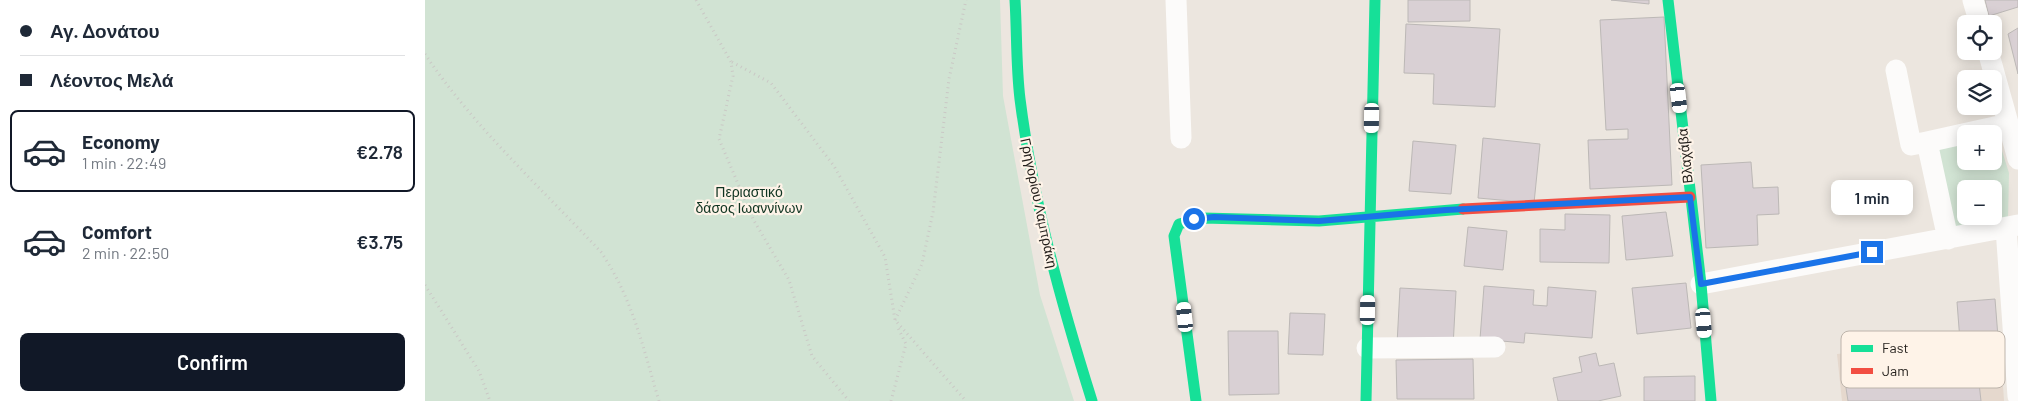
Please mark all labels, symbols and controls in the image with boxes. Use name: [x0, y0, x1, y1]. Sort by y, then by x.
map controls: [1957, 15, 2002, 225]
button: locate: [1957, 15, 2002, 60]
text: Αγ. Δονάτου: [50, 19, 160, 42]
text: Λέοντος Μελά: [50, 68, 174, 91]
button: layers: [1957, 70, 2002, 115]
car: [1669, 82, 1688, 114]
car: [1364, 103, 1379, 133]
button: +: [1957, 125, 2002, 170]
street label: Βλαχάβα: [1673, 128, 1696, 185]
icon: car: [22, 129, 67, 174]
text: Economy: [82, 130, 160, 153]
street label: Γρηγορίου Λαμπράκη: [1017, 136, 1062, 269]
text: €2.78: [356, 140, 403, 163]
text: 1 min · 22:49: [82, 153, 166, 172]
callout: 1 min: [1831, 180, 1913, 214]
button: −: [1957, 180, 2002, 225]
park label: Περιαστικό δάσος Ιωαννίνων: [696, 183, 802, 216]
text: 1 min: [1855, 188, 1889, 207]
route start: [1183, 208, 1205, 230]
icon: car: [22, 219, 67, 264]
text: Comfort: [82, 220, 152, 243]
text: €3.75: [356, 230, 403, 253]
route end: [1861, 241, 1883, 263]
text: 2 min · 22:50: [82, 243, 169, 262]
car: [1360, 295, 1375, 325]
car: [1175, 301, 1194, 333]
car: [1695, 307, 1712, 339]
legend: [1841, 331, 2005, 388]
button: Confirm: [20, 333, 405, 391]
text: Fast: [1882, 339, 1908, 356]
text: Jam: [1882, 362, 1909, 379]

